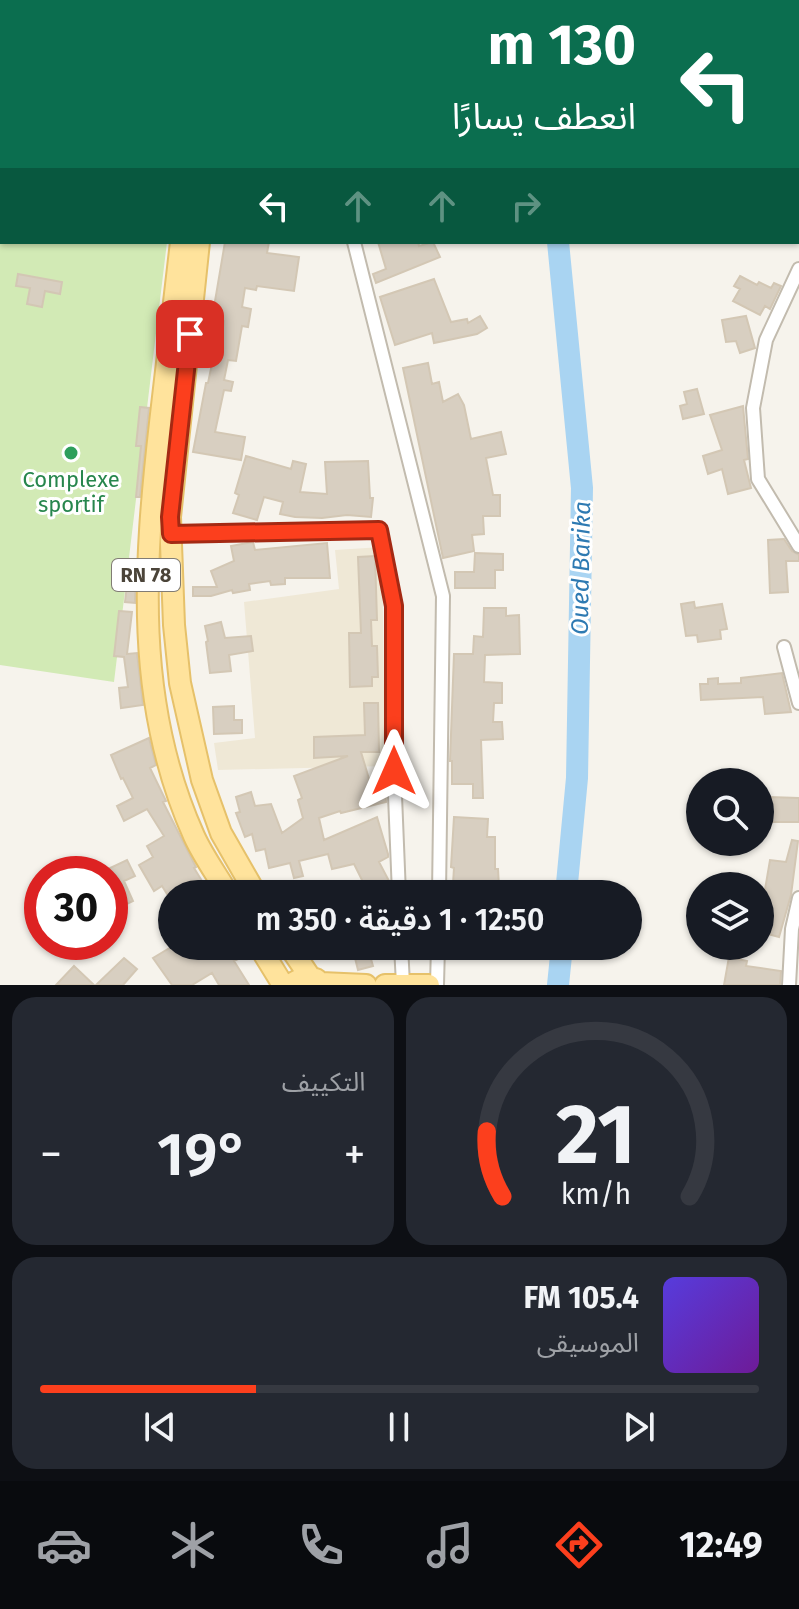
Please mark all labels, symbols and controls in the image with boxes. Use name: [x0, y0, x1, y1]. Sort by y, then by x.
text: 130 m: [488, 12, 636, 79]
icon: left: [664, 32, 768, 136]
text: انعطف يسارًا: [452, 95, 636, 139]
icon: left: [252, 184, 296, 228]
icon: ahead: [336, 184, 380, 228]
icon: ahead: [420, 184, 464, 228]
icon: right: [504, 184, 548, 228]
pin: [156, 300, 224, 368]
icon: arrive: [168, 312, 212, 356]
marker: Complexe sportif: [62, 444, 80, 462]
place label: Complexe sportif: [22, 466, 120, 518]
water label: Oued Barika: [566, 501, 596, 635]
road number: RN 78: [112, 559, 180, 591]
position arrow: [352, 729, 436, 813]
map controls: [686, 768, 774, 960]
button: search: [686, 768, 774, 856]
speed limit sign: 30: [24, 856, 128, 960]
button: layers: [686, 872, 774, 960]
text: 12:50 · 1 دقيقة · 350 m: [256, 902, 544, 938]
text: التكييف: [282, 1067, 366, 1098]
text: 21: [556, 1085, 636, 1185]
text: 19°: [157, 1119, 249, 1191]
text: −: [40, 1128, 62, 1181]
text: +: [344, 1128, 366, 1181]
text: km/h: [561, 1177, 632, 1212]
text: 105.4 FM: [523, 1280, 639, 1316]
text: الموسيقى: [537, 1328, 639, 1359]
icon: previous: [138, 1405, 182, 1449]
icon: pause: [377, 1405, 421, 1449]
icon: next: [617, 1405, 661, 1449]
icon: car: [36, 1517, 92, 1573]
icon: climate: [165, 1517, 221, 1573]
icon: phone: [293, 1517, 349, 1573]
icon: music: [422, 1517, 478, 1573]
icon: directions: [551, 1517, 607, 1573]
text: 12:49: [679, 1523, 763, 1567]

